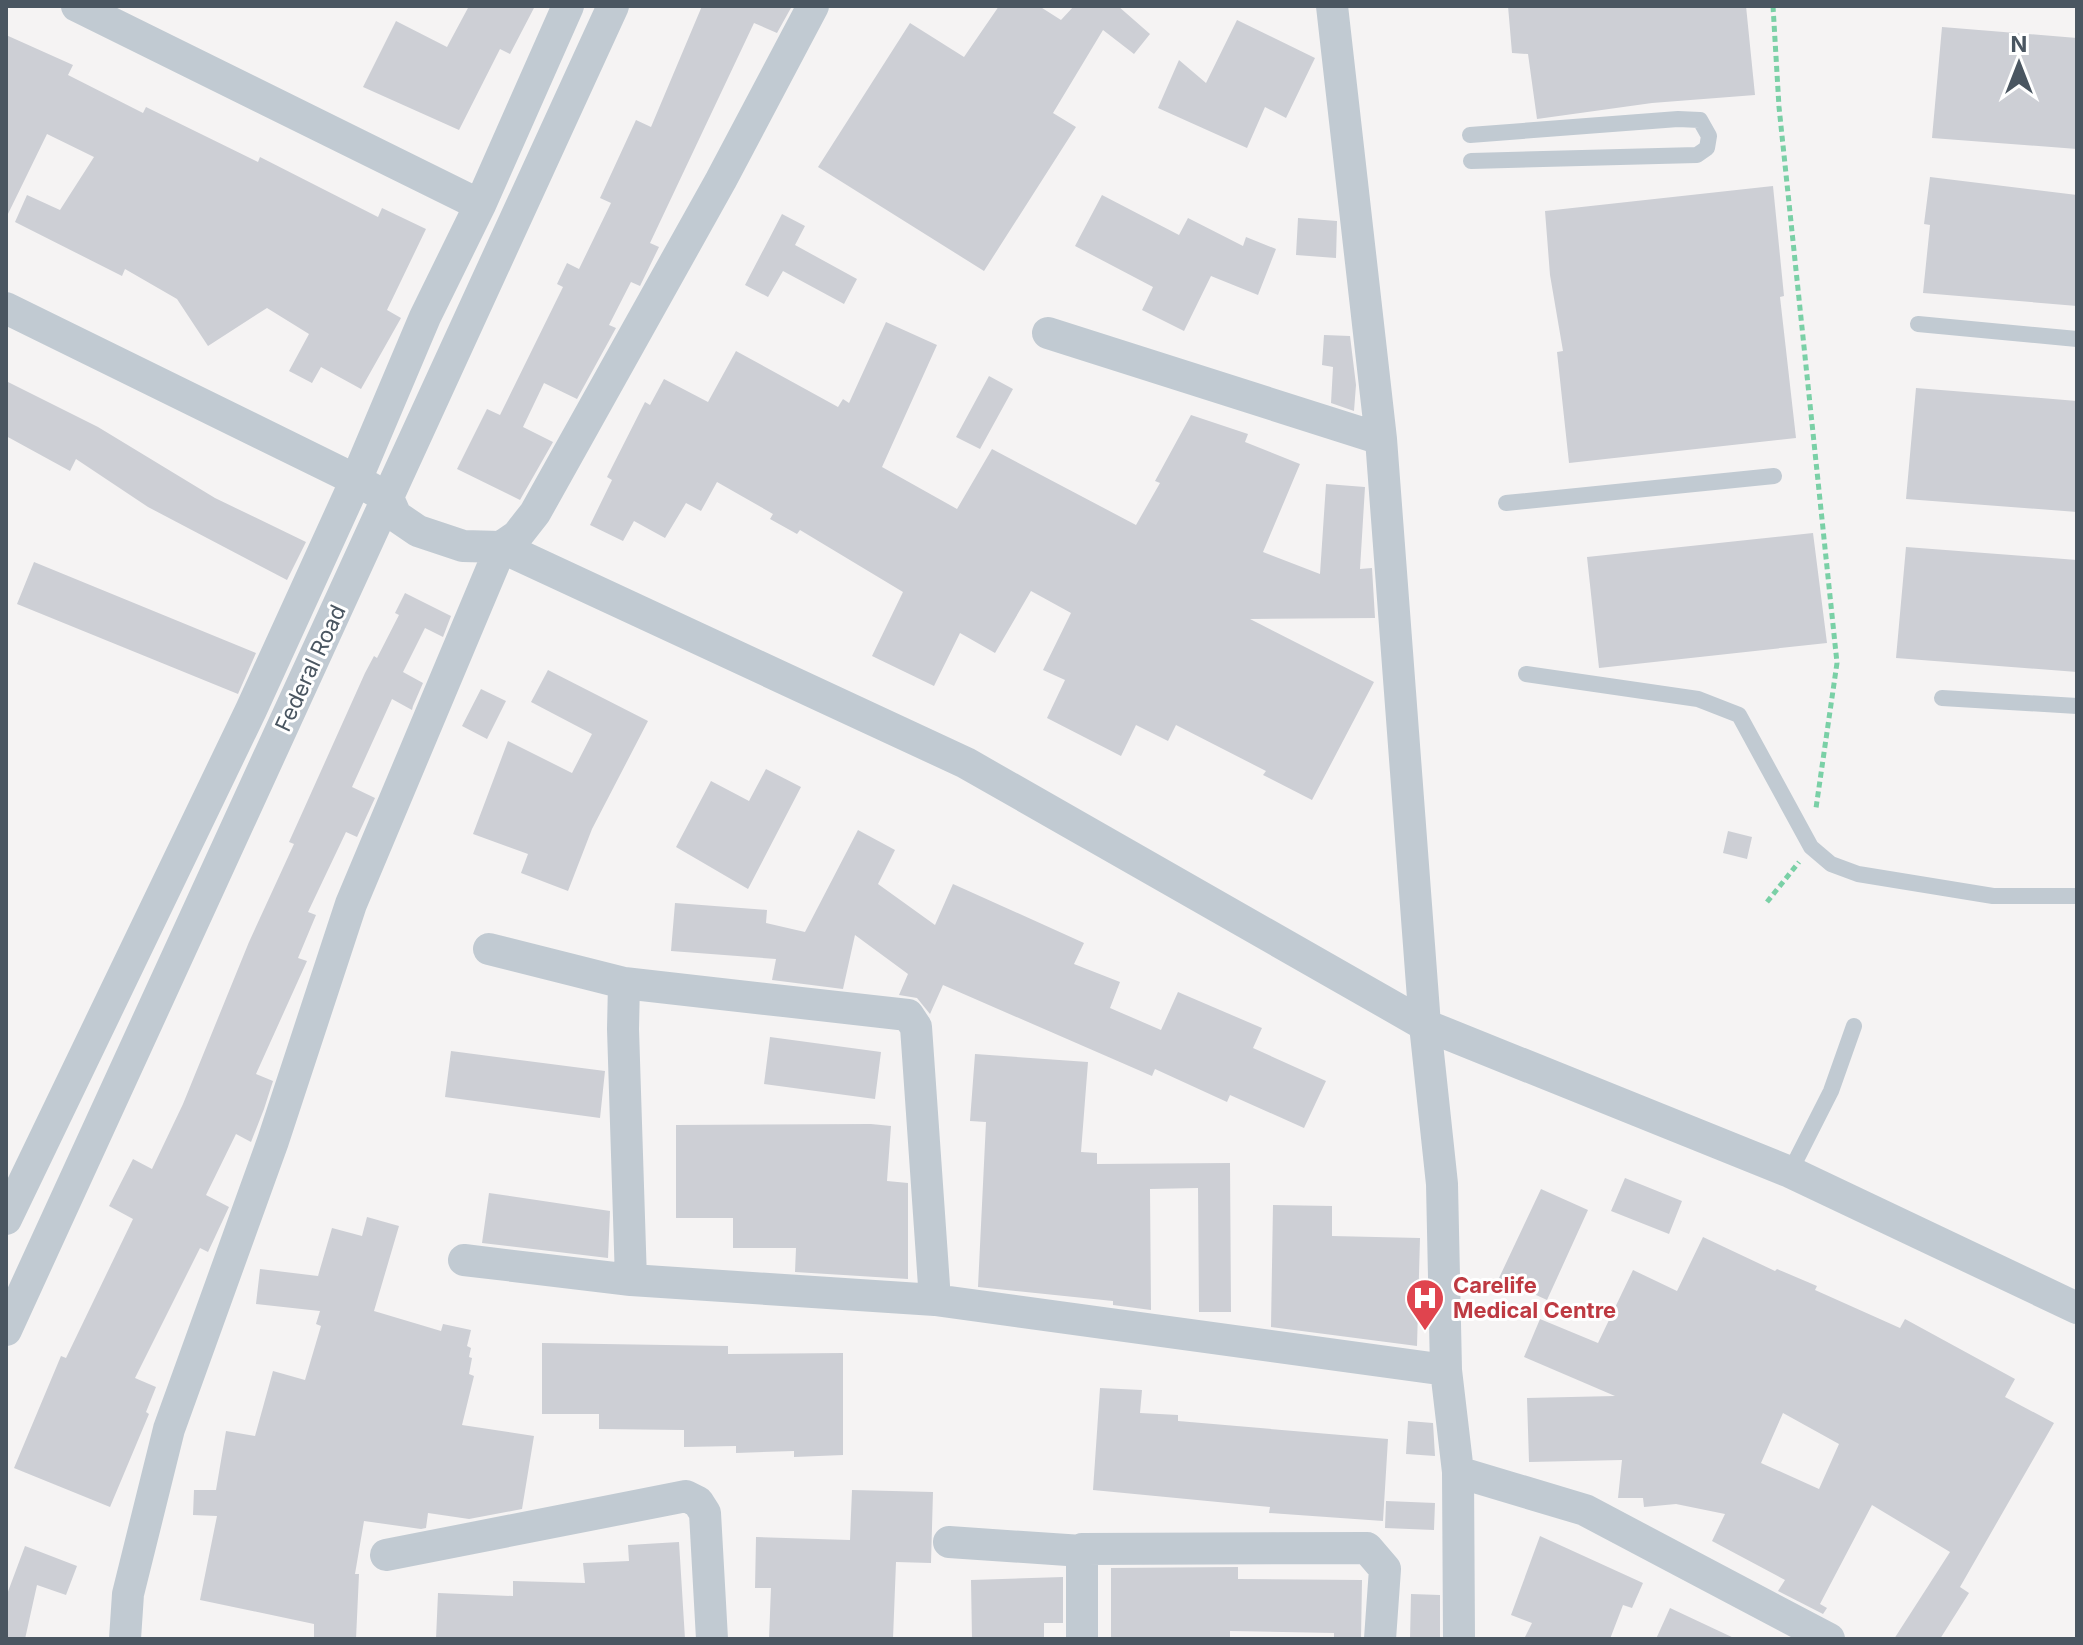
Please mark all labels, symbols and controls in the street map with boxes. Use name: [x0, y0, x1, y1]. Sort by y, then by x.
north arrow: [1979, 24, 2059, 104]
text: N: [2011, 31, 2027, 57]
street label: Federal Road: [269, 601, 351, 735]
place label: Carelife Medical Centre: [1453, 1272, 1616, 1323]
hospital icon: Carelife Medical Centre: [1404, 1277, 1446, 1332]

